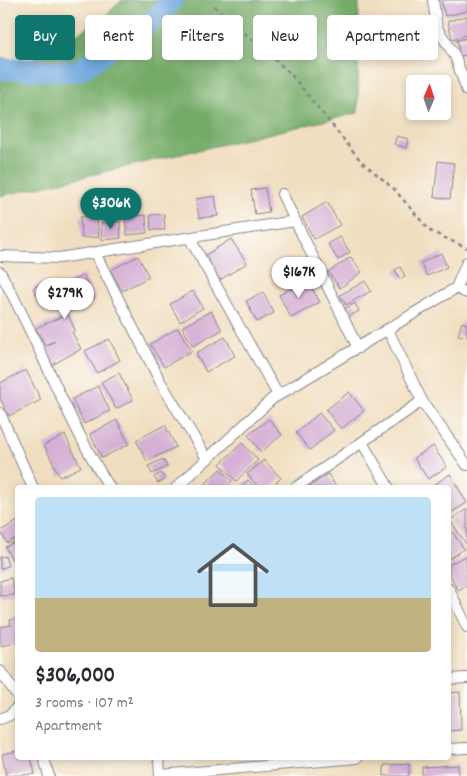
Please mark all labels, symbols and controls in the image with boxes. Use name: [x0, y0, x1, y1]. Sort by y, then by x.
chip: Buy: [15, 15, 75, 60]
chip: Rent: [85, 15, 152, 60]
chip: Filters: [162, 15, 243, 60]
chip: New: [253, 15, 317, 60]
chip: Apartment: [327, 15, 438, 60]
north arrow: [406, 75, 451, 120]
map controls: [406, 75, 451, 120]
pin: $306K: [76, 188, 146, 230]
text: $306K: [91, 192, 131, 215]
pin: $167K: [264, 256, 334, 299]
text: $167K: [283, 261, 315, 284]
pin: $279K: [30, 278, 100, 320]
text: $279K: [47, 282, 83, 305]
icon: home: [188, 530, 278, 620]
text: $306,000: [35, 662, 115, 692]
text: 3 rooms · 107 m²: [35, 692, 134, 715]
text: Apartment: [35, 715, 102, 738]

